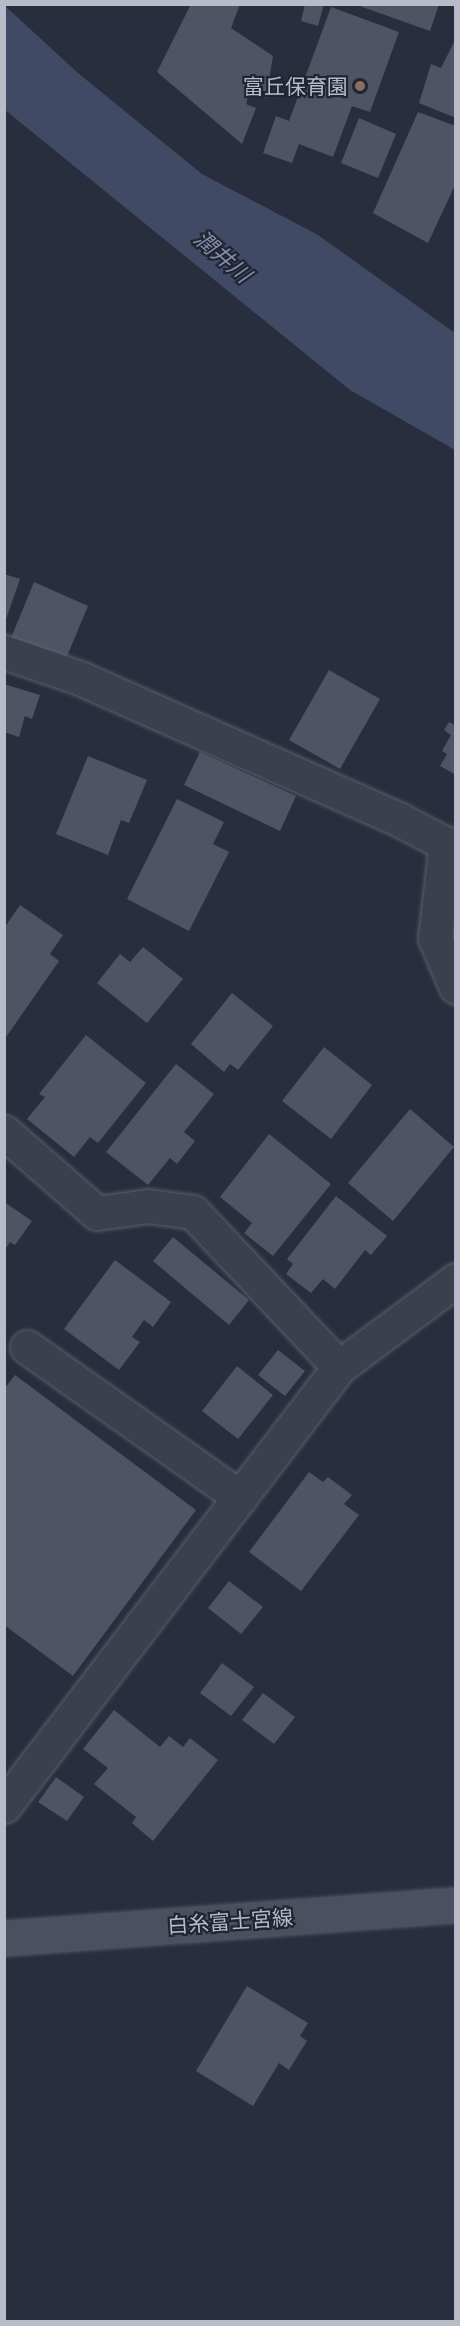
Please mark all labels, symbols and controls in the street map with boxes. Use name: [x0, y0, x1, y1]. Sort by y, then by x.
place label: 富丘保育園: [243, 73, 348, 99]
marker: 富丘保育園: [353, 79, 367, 93]
water label: 潤井川: [189, 224, 257, 288]
street label: 白糸富士宮線: [166, 1904, 294, 1938]

